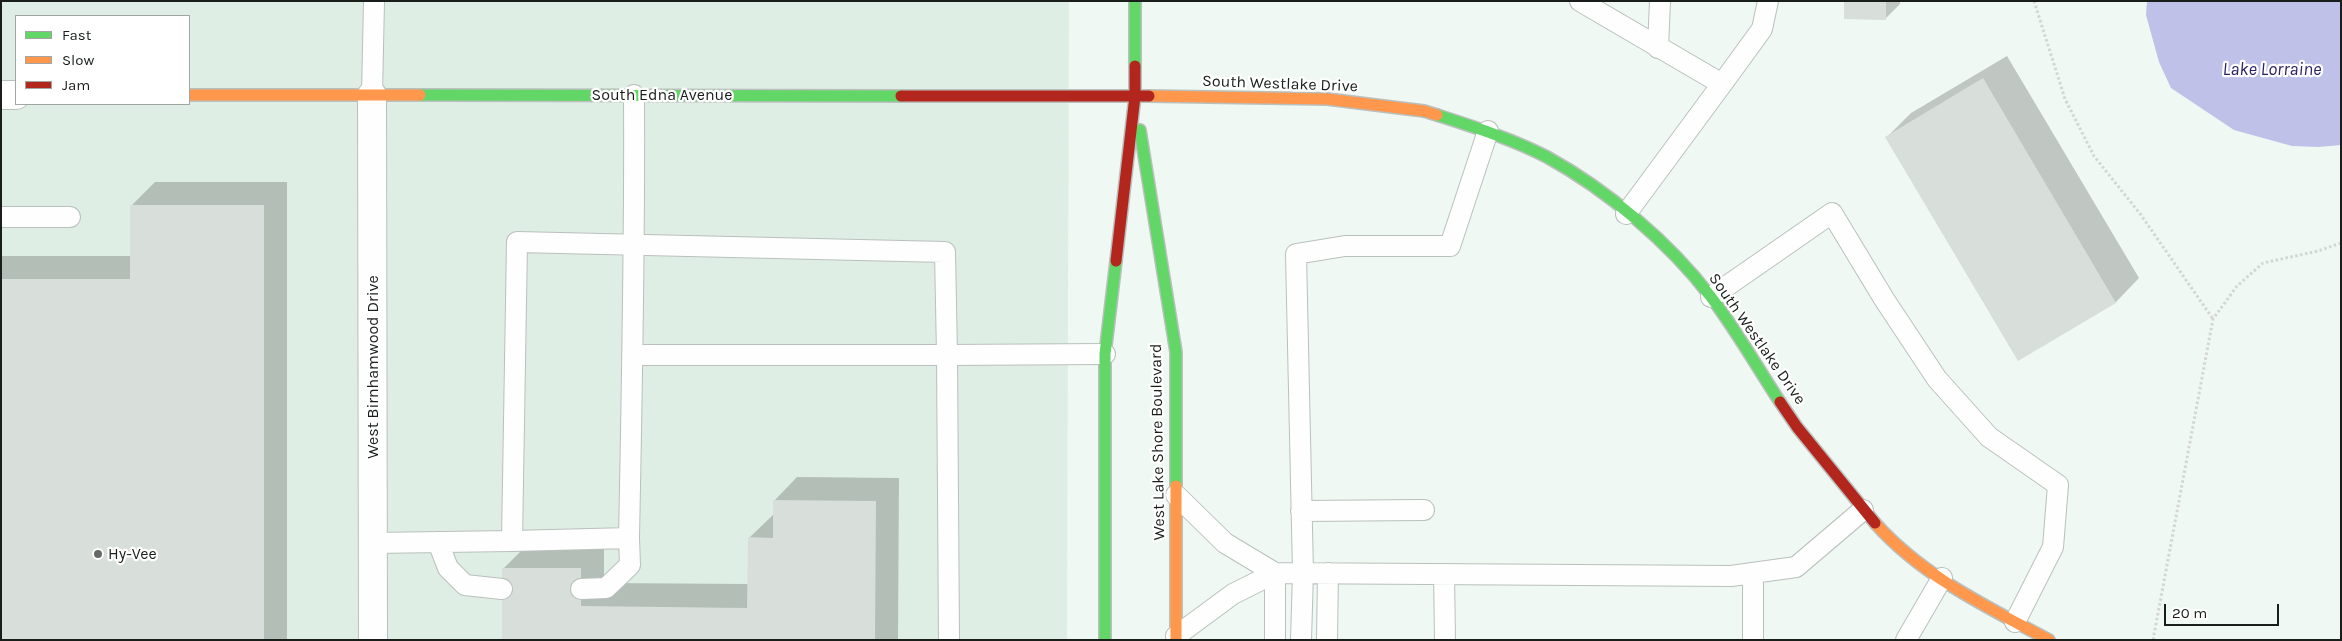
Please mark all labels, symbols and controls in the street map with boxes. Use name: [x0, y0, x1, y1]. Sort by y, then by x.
legend: [15, 15, 190, 105]
text: Fast: [62, 26, 91, 44]
text: Slow: [62, 51, 94, 69]
water label: Lake Lorraine: [2223, 59, 2321, 81]
street label: South Westlake Drive: [1202, 72, 1358, 96]
text: Jam: [62, 76, 90, 94]
street label: South Edna Avenue: [592, 85, 732, 105]
street label: South Westlake Drive: [1704, 270, 1810, 408]
street label: West Birnhamwood Drive: [363, 275, 383, 459]
street label: West Lake Shore Boulevard: [1147, 344, 1169, 540]
place label: Hy-Vee: [108, 544, 157, 564]
marker: Hy-Vee: [92, 548, 104, 560]
scale bar: [2167, 594, 2282, 626]
text: 20 m: [2172, 604, 2207, 622]

